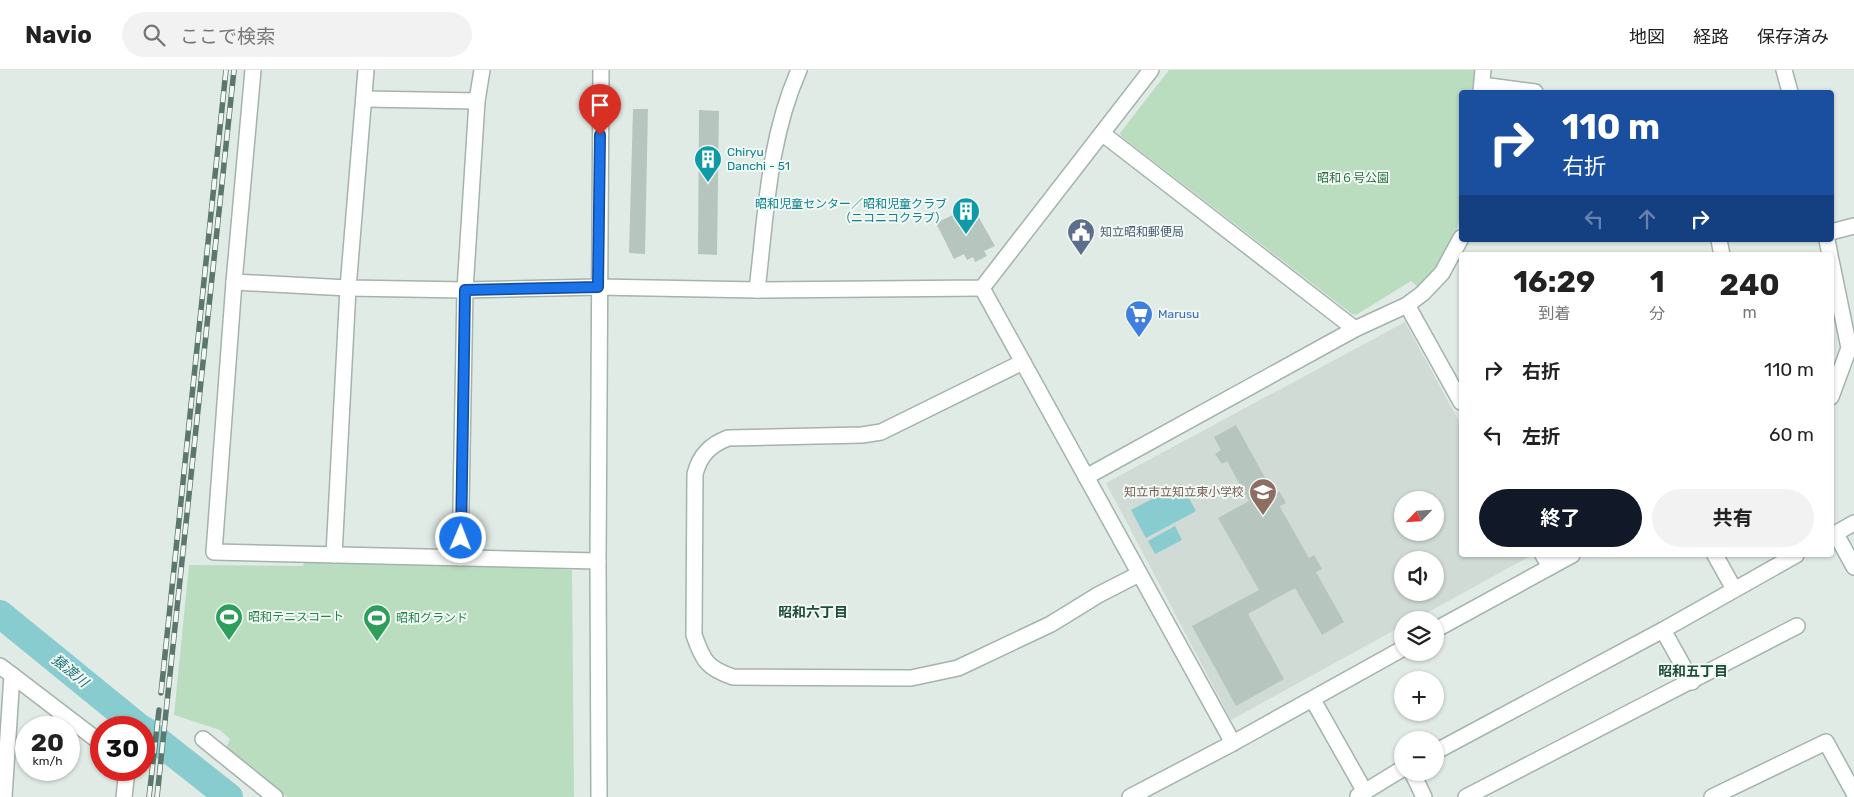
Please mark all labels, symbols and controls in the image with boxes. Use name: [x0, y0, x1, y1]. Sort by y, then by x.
search box: [122, 12, 472, 57]
text: Navio: [25, 21, 92, 49]
icon: search: [140, 21, 168, 49]
text: ここで検索: [180, 25, 275, 48]
text: 地図: [1629, 26, 1665, 48]
text: 経路: [1693, 26, 1729, 48]
text: 保存済み: [1757, 26, 1829, 48]
pin: [579, 84, 621, 135]
icon: arrive: [586, 91, 614, 119]
text: 110 m: [1562, 106, 1660, 148]
icon: right: [1479, 110, 1544, 175]
building icon: Chiryu Danchi - 51: [693, 144, 723, 183]
place label: Chiryu Danchi - 51: [727, 145, 790, 173]
text: 右折: [1562, 153, 1606, 180]
park label: 昭和６号公園: [1317, 171, 1389, 185]
building icon: 昭和児童センター／昭和児童クラブ （ニコニコクラブ）: [951, 196, 981, 235]
place label: 昭和児童センター／昭和児童クラブ （ニコニコクラブ）: [755, 197, 947, 225]
icon: left: [1580, 205, 1608, 233]
icon: ahead: [1633, 205, 1661, 233]
icon: right: [1686, 205, 1714, 233]
public building icon: 知立昭和郵便局: [1066, 217, 1096, 256]
place label: 知立昭和郵便局: [1100, 225, 1184, 239]
text: 16:29: [1513, 264, 1595, 300]
text: 1: [1650, 264, 1665, 300]
text: 240: [1720, 267, 1780, 303]
supermarket icon: Marusu: [1124, 299, 1154, 338]
text: m: [1743, 303, 1757, 322]
text: 到着: [1538, 304, 1570, 323]
text: 分: [1649, 304, 1665, 323]
place label: Marusu: [1158, 307, 1199, 321]
icon: right: [1479, 356, 1507, 384]
text: 110 m: [1764, 358, 1814, 381]
text: 右折: [1522, 360, 1560, 383]
icon: left: [1479, 421, 1507, 449]
text: 60 m: [1769, 423, 1814, 446]
text: 左折: [1522, 425, 1560, 448]
school or university icon: 知立市立知立東小学校: [1248, 477, 1278, 516]
place label: 知立市立知立東小学校: [1124, 485, 1244, 499]
button: 終了: [1479, 489, 1642, 547]
button: 共有: [1652, 489, 1814, 547]
north arrow: [1394, 491, 1444, 541]
map controls: [1394, 491, 1444, 781]
position arrow: [434, 511, 486, 563]
button: sound: [1394, 551, 1444, 601]
sports icon: 昭和テニスコート: [214, 602, 244, 641]
sports icon: 昭和グランド: [362, 603, 392, 642]
district label: 昭和六丁目: [778, 604, 848, 621]
place label: 昭和テニスコート: [248, 610, 344, 624]
place label: 昭和グランド: [396, 611, 468, 625]
button: layers: [1394, 611, 1444, 661]
water label: 猿渡川: [48, 651, 93, 692]
district label: 昭和五丁目: [1658, 663, 1728, 680]
button: +: [1394, 671, 1444, 721]
speed limit sign: 30: [90, 716, 155, 781]
text: 20: [31, 728, 64, 757]
button: −: [1394, 731, 1444, 781]
text: km/h: [33, 754, 62, 768]

